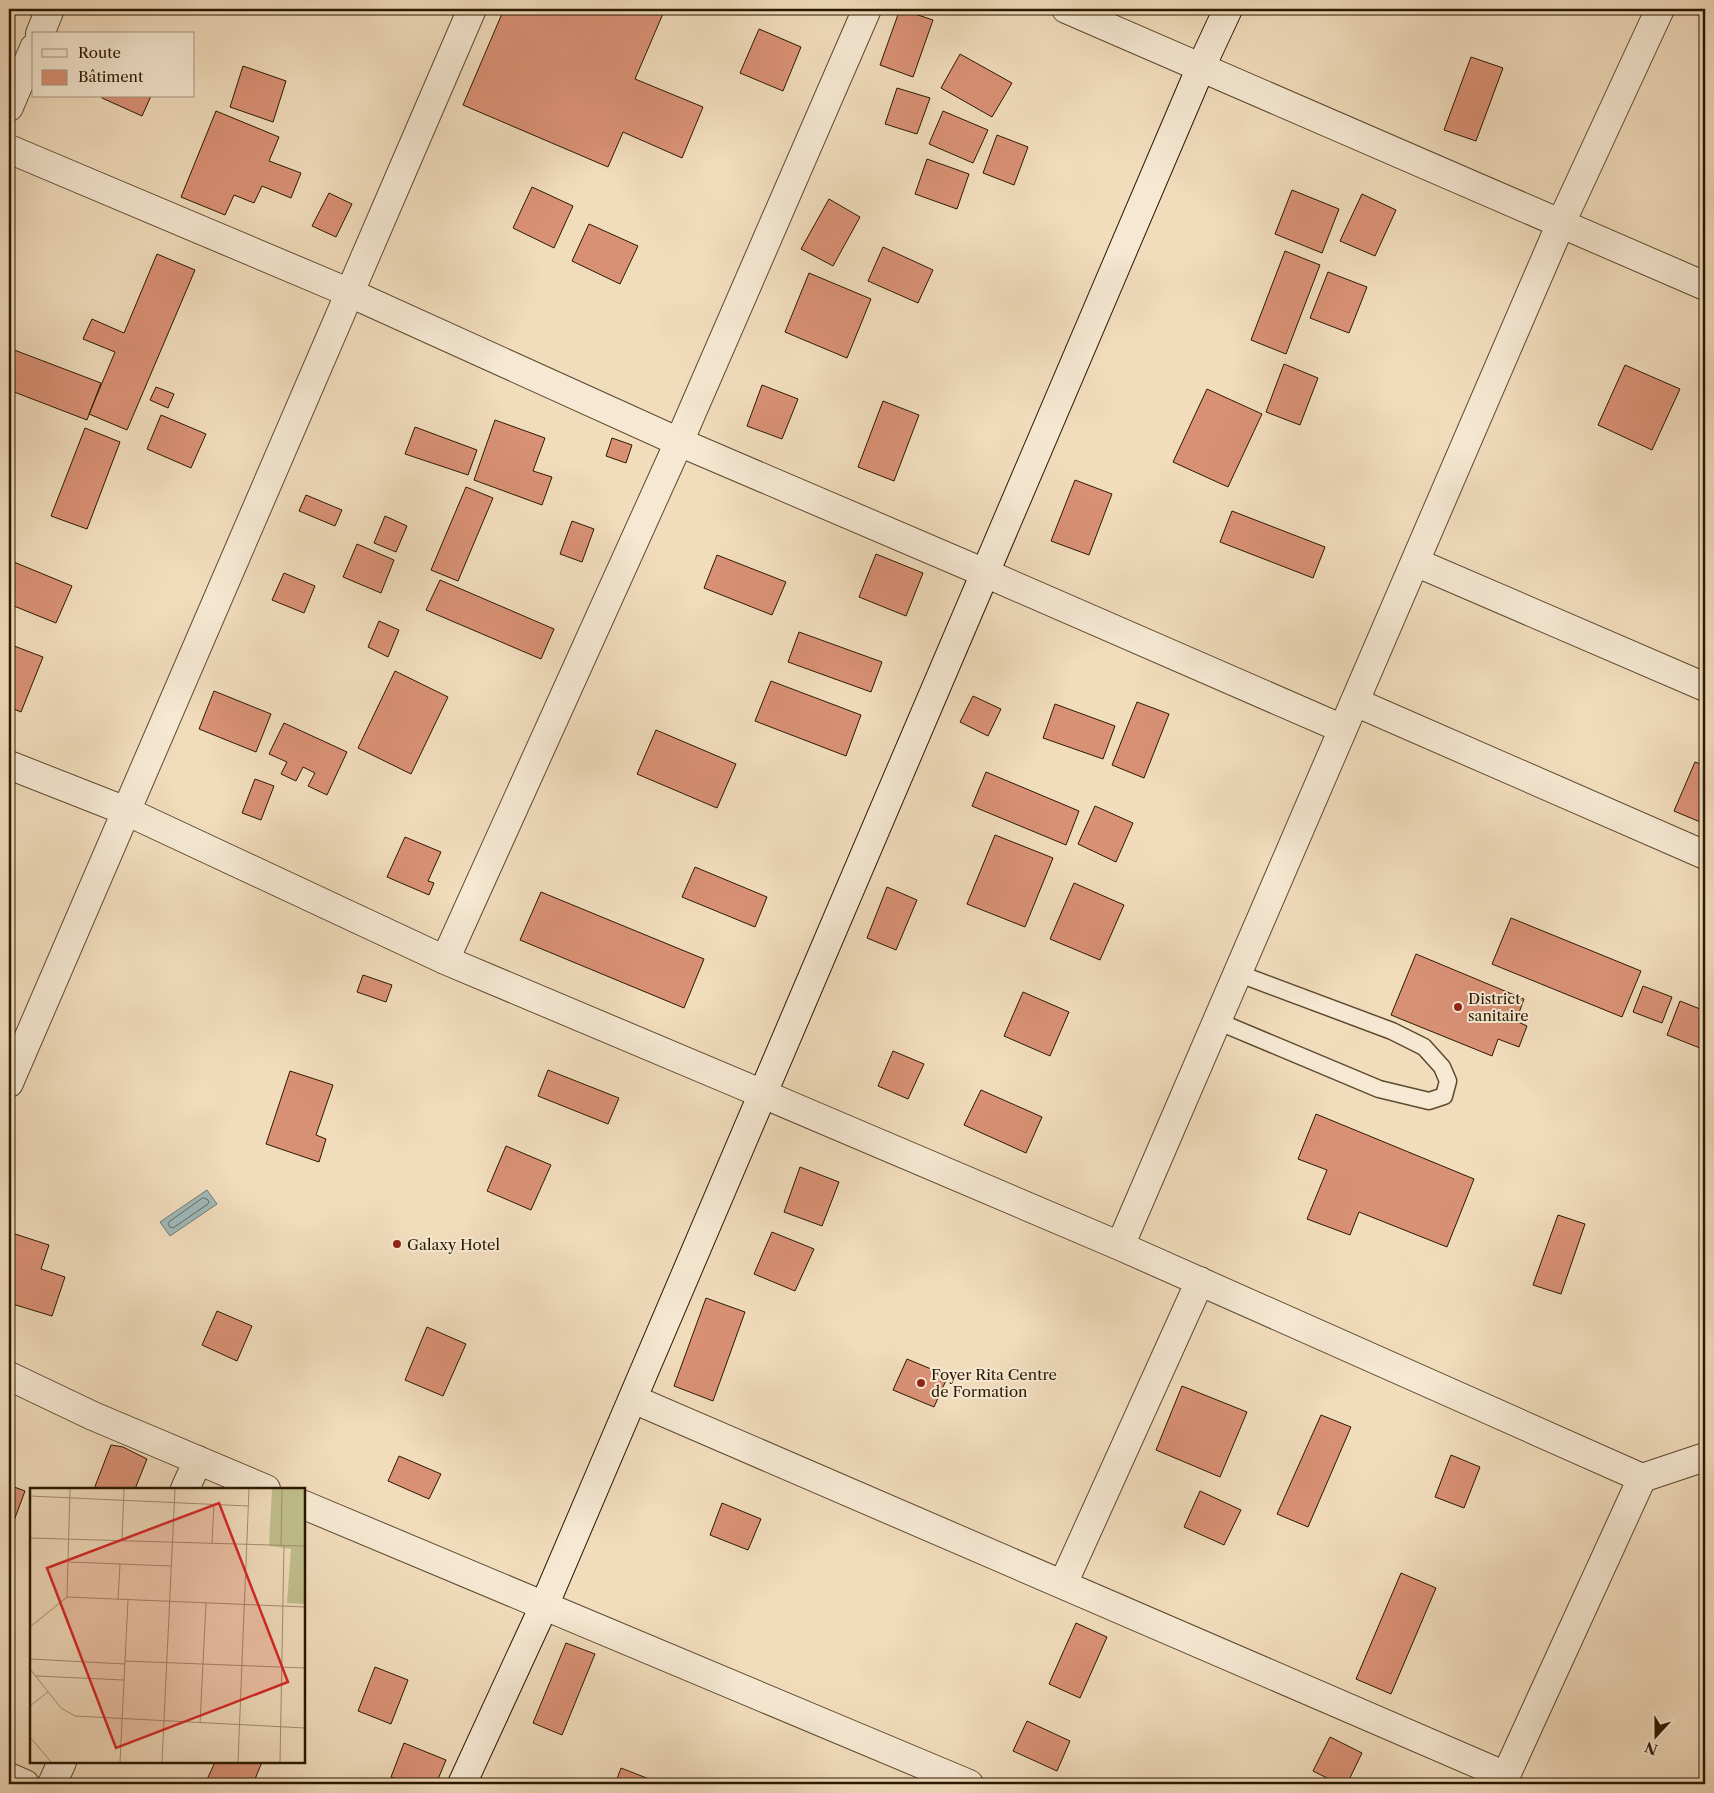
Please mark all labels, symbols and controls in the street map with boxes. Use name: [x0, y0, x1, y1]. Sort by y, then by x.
legend: [32, 32, 195, 98]
text: Route: [78, 43, 121, 62]
text: Bâtiment: [78, 67, 144, 86]
place label: District sanitaire: [1468, 989, 1529, 1025]
marker: District sanitaire: [1452, 1001, 1464, 1013]
place label: Galaxy Hotel: [407, 1235, 500, 1254]
marker: Galaxy Hotel: [391, 1238, 403, 1250]
place label: Foyer Rita Centre de Formation: [931, 1365, 1057, 1401]
marker: Foyer Rita Centre de Formation: [915, 1377, 927, 1389]
inset map: [30, 1488, 305, 1763]
north arrow: [1632, 1710, 1682, 1760]
text: N: [1642, 1738, 1660, 1759]

